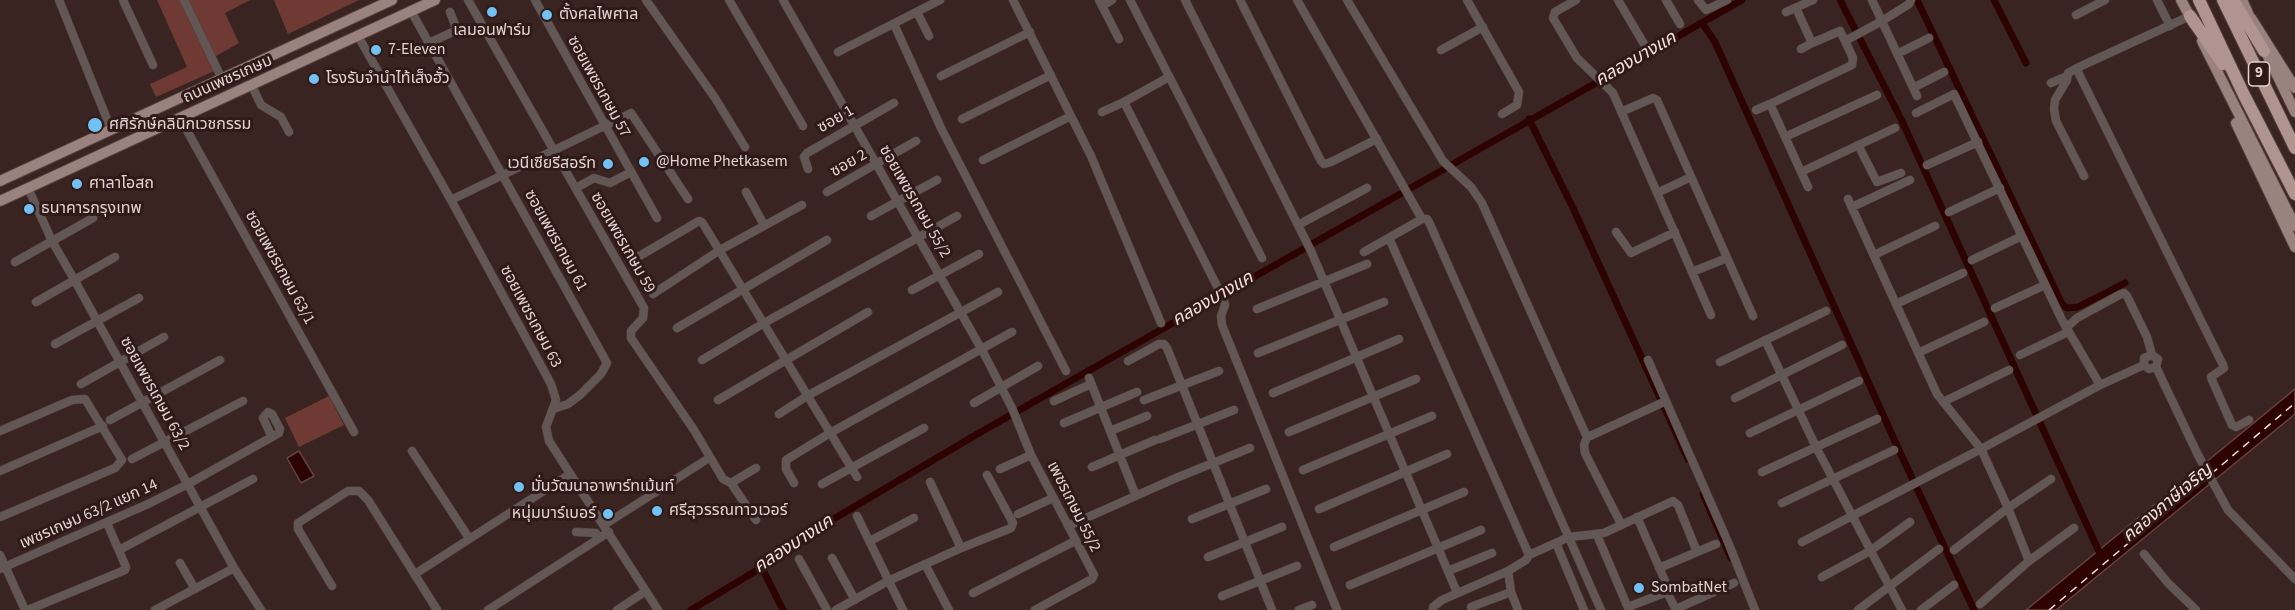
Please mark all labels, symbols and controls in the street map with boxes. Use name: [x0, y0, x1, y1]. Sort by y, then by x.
marker: เลมอนฟาร์ม: [485, 5, 499, 19]
place label: ตั้งศลไพศาล: [559, 5, 638, 25]
marker: ตั้งศลไพศาล: [540, 8, 554, 22]
place label: เลมอนฟาร์ม: [453, 21, 531, 41]
water label: คลองบางแค: [1592, 28, 1680, 92]
street label: ซอยเพชรเกษม 57: [562, 33, 634, 141]
place label: 7-Eleven: [388, 40, 446, 60]
marker: 7-Eleven: [369, 43, 383, 57]
street label: ถนนเพชรเกษม: [180, 52, 276, 108]
road number: 9: [2248, 62, 2270, 86]
place label: โรงรับจำนำไท้เส็งฮั้ว: [326, 69, 450, 89]
marker: โรงรับจำนำไท้เส็งฮั้ว: [307, 72, 321, 86]
street label: ซอย 1: [814, 102, 858, 138]
place label: ศศิรักษ์คลินิกเวชกรรม: [109, 115, 251, 135]
marker: ศศิรักษ์คลินิกเวชกรรม: [86, 116, 104, 134]
street label: ซอยเพชรเกษม 55/2: [874, 142, 954, 262]
street label: ซอย 2: [827, 146, 871, 182]
place label: @Home Phetkasem: [656, 152, 788, 172]
place label: เวนีเซียรีสอร์ท: [507, 154, 596, 174]
marker: @Home Phetkasem: [637, 155, 651, 169]
marker: เวนีเซียรีสอร์ท: [601, 157, 615, 171]
place label: ศาลาโอสถ: [89, 174, 154, 194]
marker: ศาลาโอสถ: [70, 177, 84, 191]
street label: ซอยเพชรเกษม 61: [519, 187, 591, 295]
street label: ซอยเพชรเกษม 59: [585, 189, 659, 297]
place label: ธนาคารกรุงเทพ: [41, 199, 142, 219]
marker: ธนาคารกรุงเทพ: [22, 202, 36, 216]
street label: ซอยเพชรเกษม 63/1: [240, 208, 318, 328]
street label: ซอยเพชรเกษม 63: [495, 263, 565, 371]
water label: คลองบางแค: [1169, 268, 1257, 332]
street label: ซอยเพชรเกษม 63/2: [115, 334, 193, 454]
street label: เพชรเกษม 55/2: [1042, 458, 1104, 556]
water label: คลองภาษีเจริญ: [2119, 460, 2217, 548]
street label: เพชรเกษม 63/2 แยก 14: [17, 476, 161, 554]
place label: มั่นวัฒนาอาพาร์ทเม้นท์: [531, 477, 674, 497]
marker: มั่นวัฒนาอาพาร์ทเม้นท์: [512, 480, 526, 494]
place label: ศรีสุวรรณทาวเวอร์: [669, 501, 788, 521]
place label: หนุ่มบาร์เบอร์: [512, 504, 596, 524]
marker: ศรีสุวรรณทาวเวอร์: [650, 504, 664, 518]
marker: หนุ่มบาร์เบอร์: [601, 507, 615, 521]
water label: คลองบางแค: [750, 511, 838, 579]
place label: SombatNet: [1651, 578, 1727, 598]
marker: SombatNet: [1632, 581, 1646, 595]

